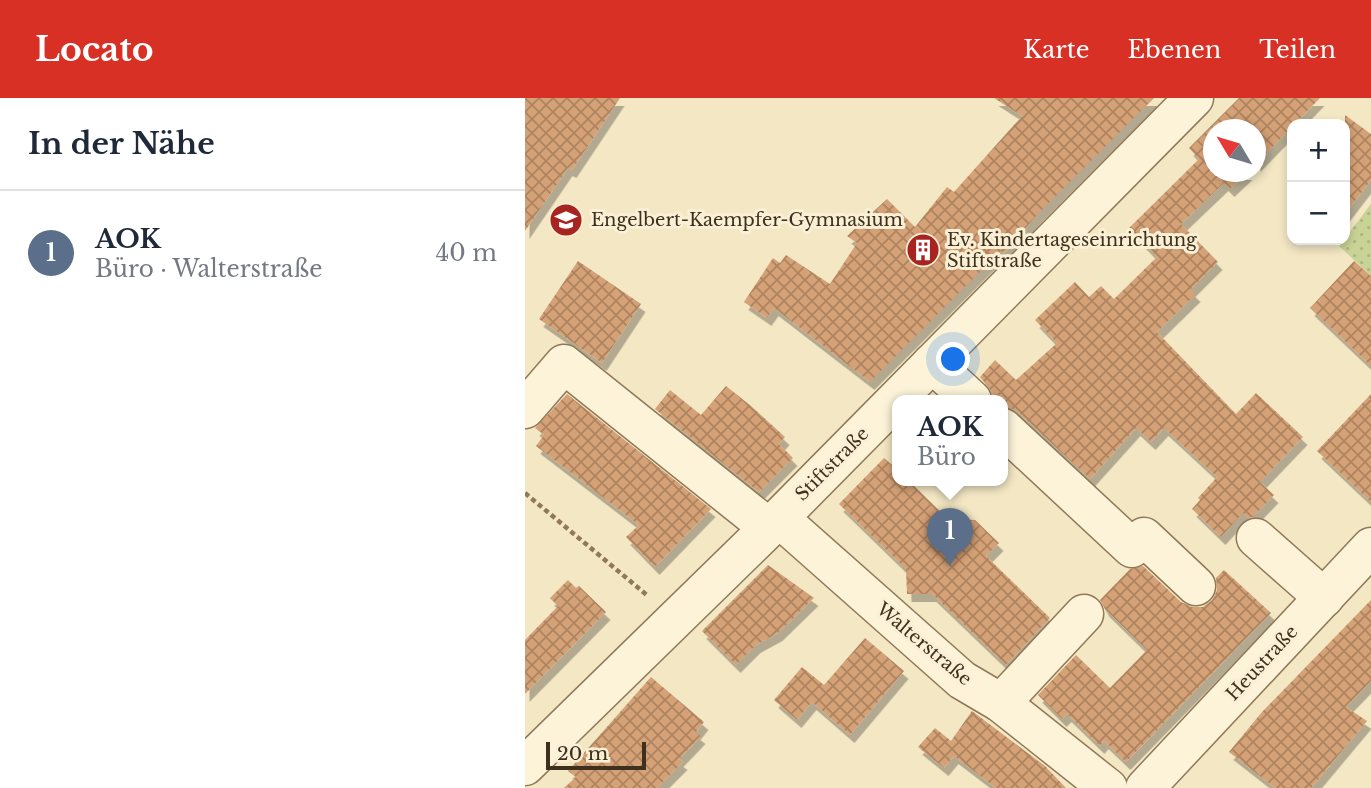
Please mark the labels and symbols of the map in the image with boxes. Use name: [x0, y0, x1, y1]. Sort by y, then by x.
north arrow: [1203, 119, 1266, 182]
school or university icon: Engelbert-Kaempfer-Gymnasium: [547, 201, 585, 239]
place label: Engelbert-Kaempfer-Gymnasium: [591, 209, 903, 231]
place label: Ev. Kindertageseinrichtung Stiftstraße: [947, 229, 1197, 272]
building icon: Ev. Kindertageseinrichtung Stiftstraße: [904, 231, 942, 269]
your location: [936, 342, 970, 376]
street label: Stiftstraße: [791, 423, 873, 505]
pin: 1: [927, 508, 973, 566]
street label: Walterstraße: [871, 597, 976, 690]
street label: Heustraße: [1222, 621, 1302, 705]
scale bar: [546, 739, 646, 771]

